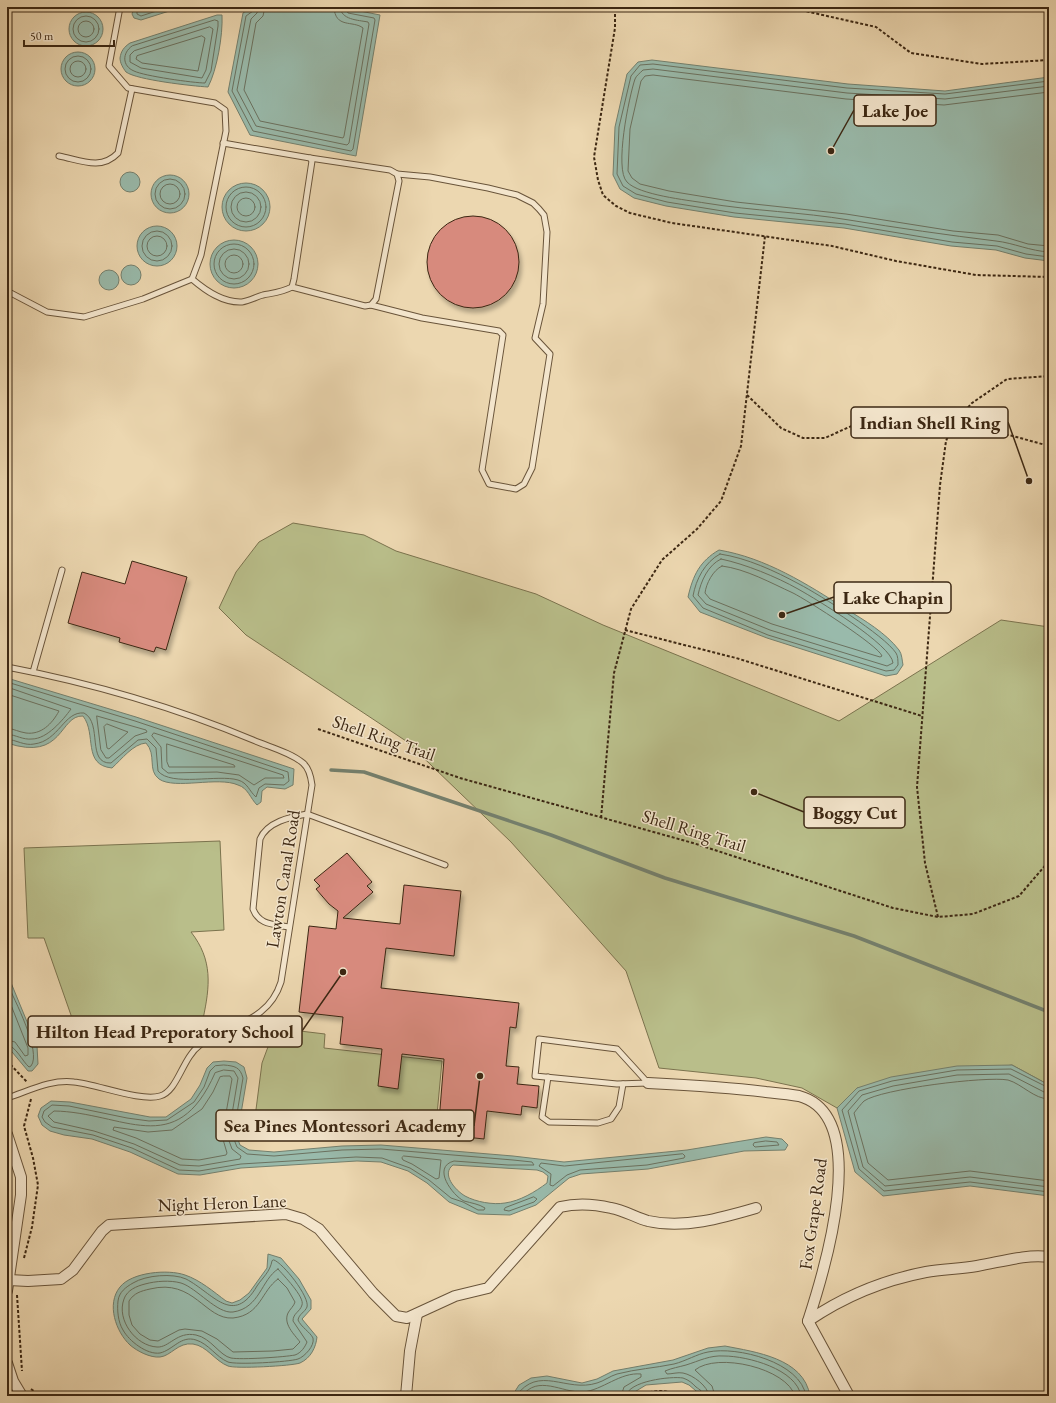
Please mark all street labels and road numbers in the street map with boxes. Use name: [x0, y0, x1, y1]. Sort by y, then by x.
street label: Shell Ring Trail: [330, 709, 439, 766]
street label: Shell Ring Trail: [639, 804, 749, 857]
street label: Lawton Canal Road: [260, 807, 305, 950]
street label: Fox Grape Road: [793, 1156, 832, 1271]
street label: Night Heron Lane: [157, 1189, 287, 1216]

